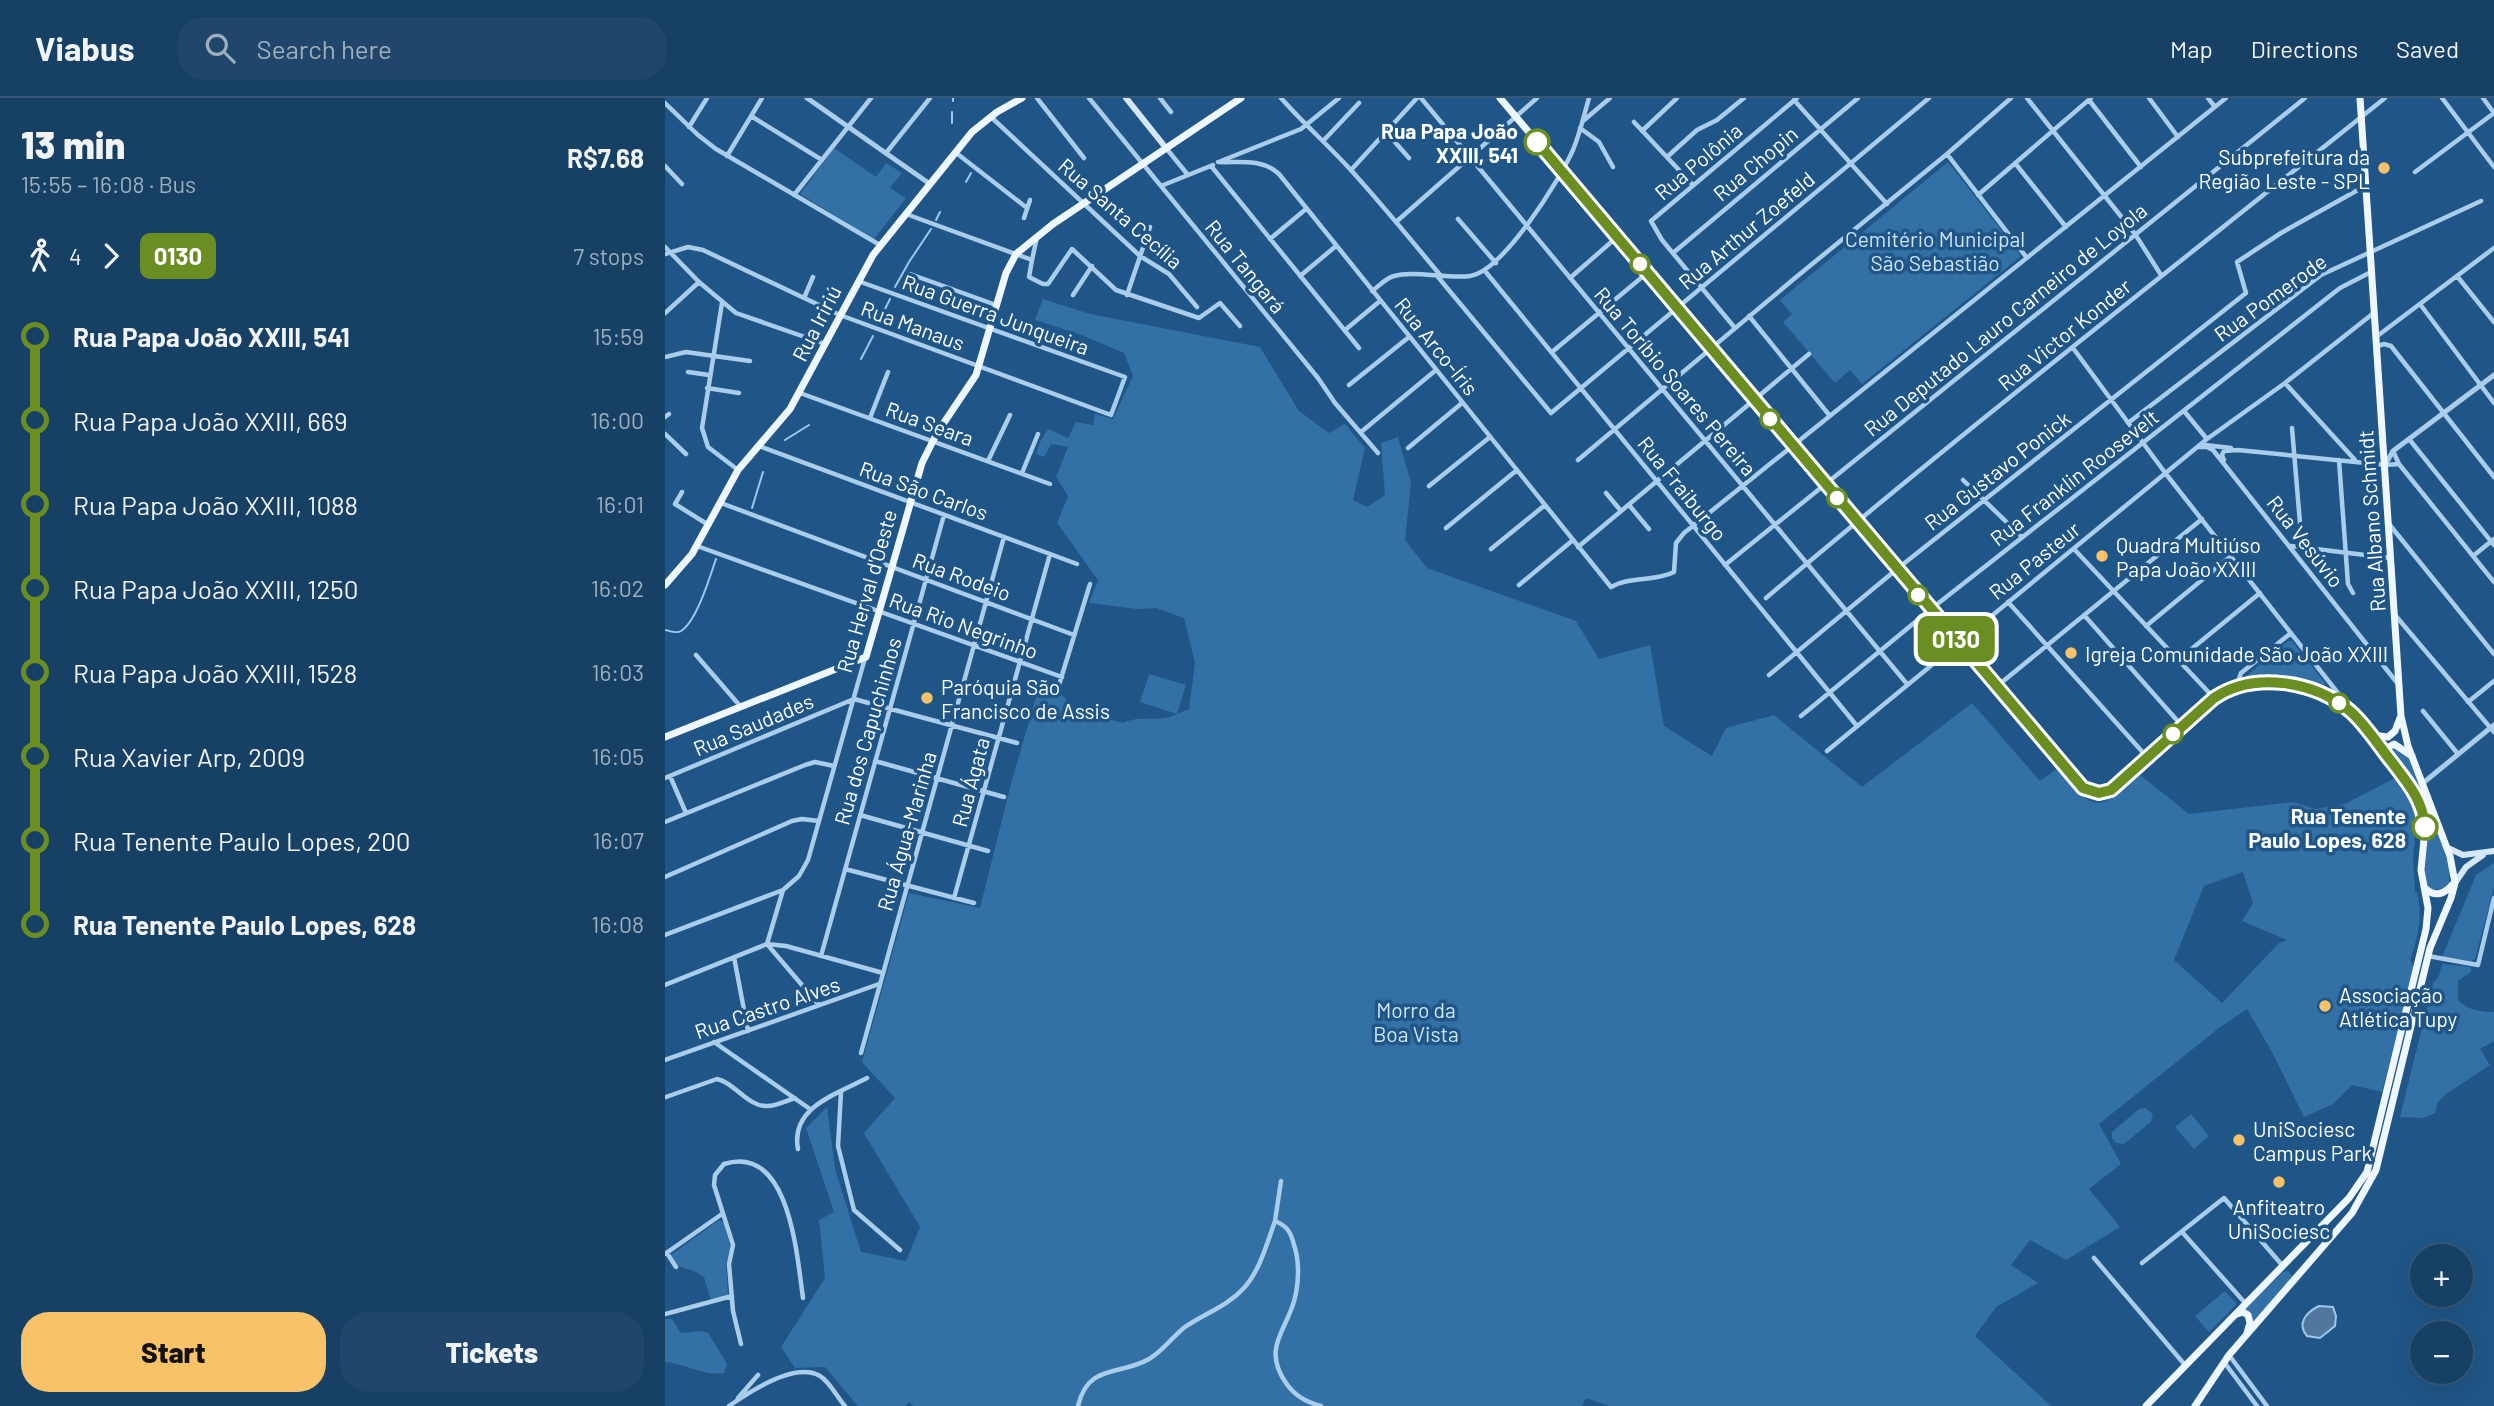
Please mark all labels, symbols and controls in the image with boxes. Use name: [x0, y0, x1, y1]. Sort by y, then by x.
search box: [177, 17, 667, 80]
text: Viabus: [35, 28, 135, 68]
icon: search: [201, 29, 239, 67]
text: Search here: [257, 33, 392, 64]
text: Map: [2170, 34, 2213, 63]
text: Directions: [2251, 34, 2358, 63]
text: Saved: [2396, 34, 2459, 63]
street label: Rua Polônia: [1649, 117, 1747, 205]
place label: Rua Papa João XXIII, 541: [1381, 118, 1518, 167]
street label: Rua Chopin: [1708, 120, 1802, 206]
text: 13 min: [21, 121, 125, 167]
marker: Rua Papa João XXIII, 541: [1524, 129, 1550, 155]
text: R$7.68: [567, 142, 644, 173]
place label: Subprefeitura da Região Leste - SPL: [2198, 144, 2370, 193]
street label: Rua Santa Cecília: [1054, 152, 1188, 274]
marker: Subprefeitura da Região Leste - SPL: [2376, 160, 2392, 176]
street label: Rua Arthur Zoefeld: [1673, 166, 1819, 294]
text: 15:55 – 16:08 · Bus: [21, 170, 196, 198]
street label: Rua Deputado Lauro Carneiro de Loyola: [1859, 197, 2151, 441]
street label: Rua Tangará: [1201, 214, 1291, 318]
park label: Cemitério Municipal São Sebastião: [1845, 226, 2025, 275]
icon: walk: [21, 237, 59, 275]
icon: forward: [92, 237, 130, 275]
text: 0130: [154, 241, 202, 270]
text: 4: [69, 242, 82, 270]
text: 7 stops: [573, 242, 644, 270]
street label: Rua Pomerode: [2209, 248, 2331, 346]
unlabelled marker: [1630, 254, 1650, 274]
street label: Rua Guerra Junqueira: [899, 269, 1093, 359]
street label: Rua Victor Konder: [1993, 273, 2136, 395]
street label: Rua Iririú: [786, 281, 846, 365]
street label: Rua Toríbio Soares Pereira: [1590, 282, 1762, 480]
street label: Rua Arco-Íris: [1390, 292, 1484, 400]
street label: Rua Manaus: [858, 295, 968, 355]
text: Rua Papa João XXIII, 541: [73, 321, 350, 352]
text: 15:59: [593, 322, 644, 350]
street label: Rua Seara: [883, 396, 977, 450]
street label: Rua Franklin Roosevelt: [1985, 404, 2163, 550]
text: Rua Papa João XXIII, 669: [73, 405, 348, 436]
street label: Rua Gustavo Ponick: [1919, 405, 2075, 535]
text: 16:00: [590, 406, 644, 434]
unlabelled marker: [1760, 409, 1780, 429]
street label: Rua Albano Schmidt: [2352, 429, 2390, 613]
street label: Rua Fraiburgo: [1633, 431, 1733, 545]
street label: Rua São Carlos: [856, 455, 992, 525]
unlabelled marker: [1827, 488, 1847, 508]
text: Rua Papa João XXIII, 1088: [73, 489, 358, 520]
text: 16:01: [596, 490, 644, 518]
street label: Rua Vesúvio: [2262, 490, 2350, 592]
street label: Rua Herval d'Oeste: [831, 507, 901, 675]
street label: Rua Pasteur: [1984, 516, 2085, 604]
place label: Quadra Multiúso Papa João XXIII: [2116, 532, 2261, 581]
street label: Rua Rodeio: [909, 547, 1015, 605]
marker: Quadra Multiúso Papa João XXIII: [2094, 548, 2110, 564]
text: Rua Papa João XXIII, 1250: [73, 573, 358, 604]
text: 16:02: [591, 574, 644, 602]
unlabelled marker: [1908, 585, 1928, 605]
street label: Rua Rio Negrinho: [886, 587, 1042, 663]
line badge: 0130: [1907, 616, 2005, 662]
text: 0130: [1932, 624, 1980, 653]
street label: Rua dos Capuchinhos: [828, 634, 906, 828]
place label: Igreja Comunidade São João XXIII: [2085, 641, 2388, 666]
marker: Igreja Comunidade São João XXIII: [2063, 645, 2079, 661]
text: Rua Papa João XXIII, 1528: [73, 657, 357, 688]
text: 16:03: [591, 658, 644, 686]
place label: Paróquia São Francisco de Assis: [941, 674, 1110, 723]
street label: Rua Saudades: [689, 687, 817, 761]
marker: Paróquia São Francisco de Assis: [919, 690, 935, 706]
unlabelled marker: [2329, 693, 2349, 713]
unlabelled marker: [2163, 724, 2183, 744]
street label: Rua Ágata: [946, 735, 994, 829]
text: Rua Xavier Arp, 2009: [73, 741, 305, 772]
text: 16:05: [591, 742, 644, 770]
street label: Rua Água-Marinha: [871, 748, 941, 914]
place label: Rua Tenente Paulo Lopes, 628: [2248, 803, 2406, 852]
marker: Rua Tenente Paulo Lopes, 628: [2412, 814, 2438, 840]
text: Rua Tenente Paulo Lopes, 200: [73, 825, 411, 856]
text: 16:07: [592, 826, 644, 854]
text: Rua Tenente Paulo Lopes, 628: [73, 909, 416, 940]
text: 16:08: [591, 910, 644, 938]
street label: Rua Castro Alves: [691, 971, 843, 1043]
place label: Associação Atlética Tupy: [2339, 982, 2458, 1031]
park label: Morro da Boa Vista: [1373, 997, 1459, 1046]
marker: Associação Atlética Tupy: [2317, 998, 2333, 1014]
place label: UniSociesc Campus Park: [2253, 1116, 2372, 1165]
marker: UniSociesc Campus Park: [2231, 1132, 2247, 1148]
marker: Anfiteatro UniSociesc: [2271, 1174, 2287, 1190]
place label: Anfiteatro UniSociesc: [2228, 1194, 2330, 1243]
map controls: [2410, 1244, 2473, 1384]
button: +: [2410, 1244, 2473, 1307]
button: Start: [21, 1312, 326, 1392]
button: Tickets: [340, 1312, 644, 1392]
button: −: [2410, 1321, 2473, 1384]

